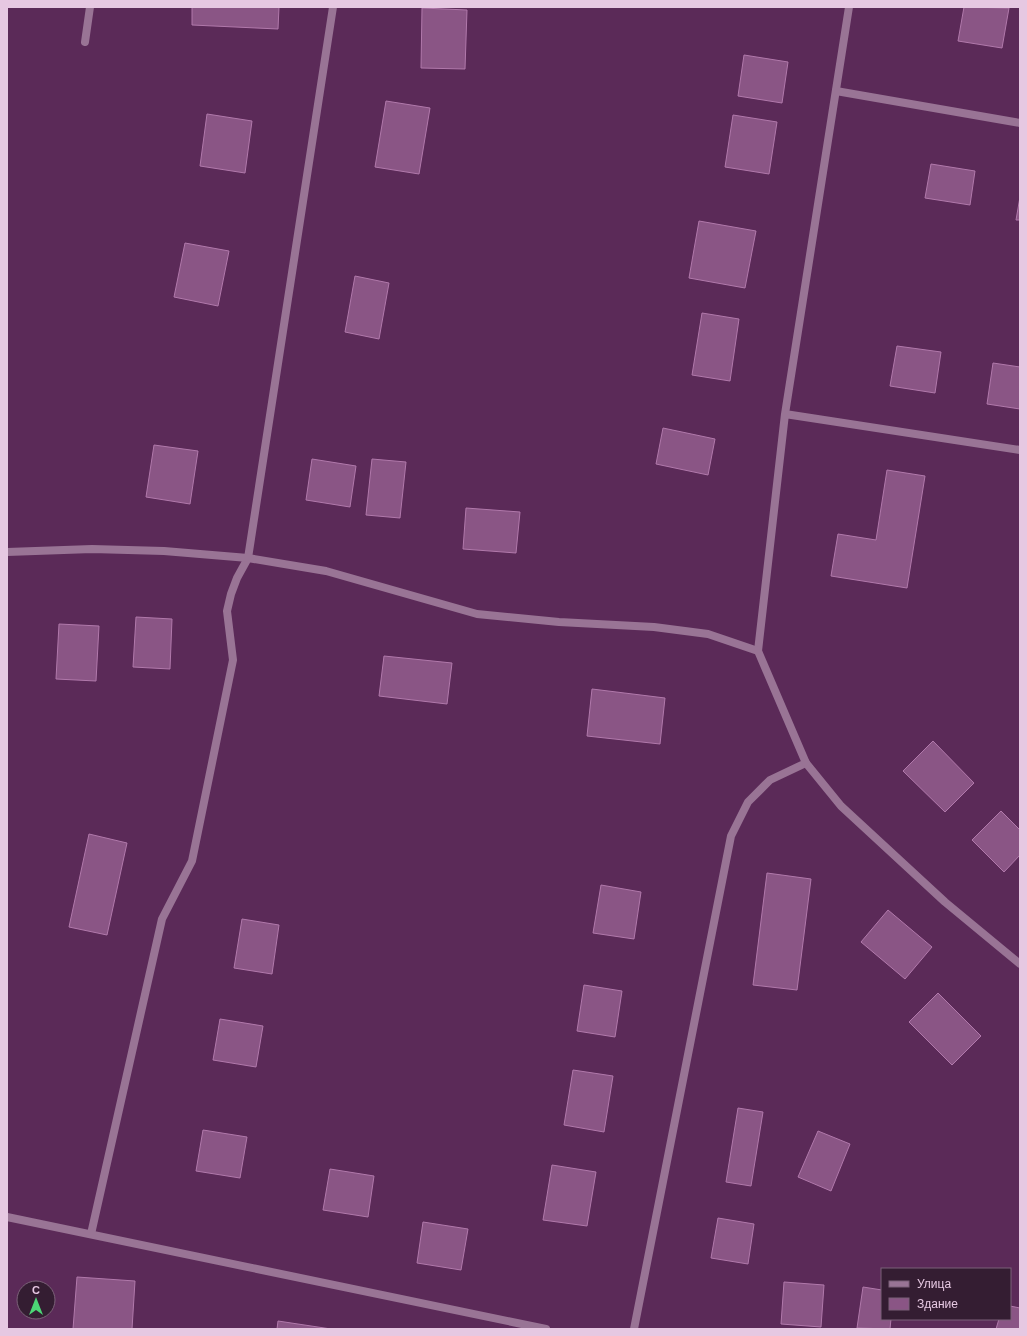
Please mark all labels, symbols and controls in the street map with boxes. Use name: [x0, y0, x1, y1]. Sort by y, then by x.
legend: [881, 1268, 1011, 1320]
text: Улица: [917, 1277, 951, 1291]
north arrow: [16, 1280, 56, 1320]
text: С: [32, 1284, 40, 1296]
text: Здание: [917, 1297, 958, 1311]

